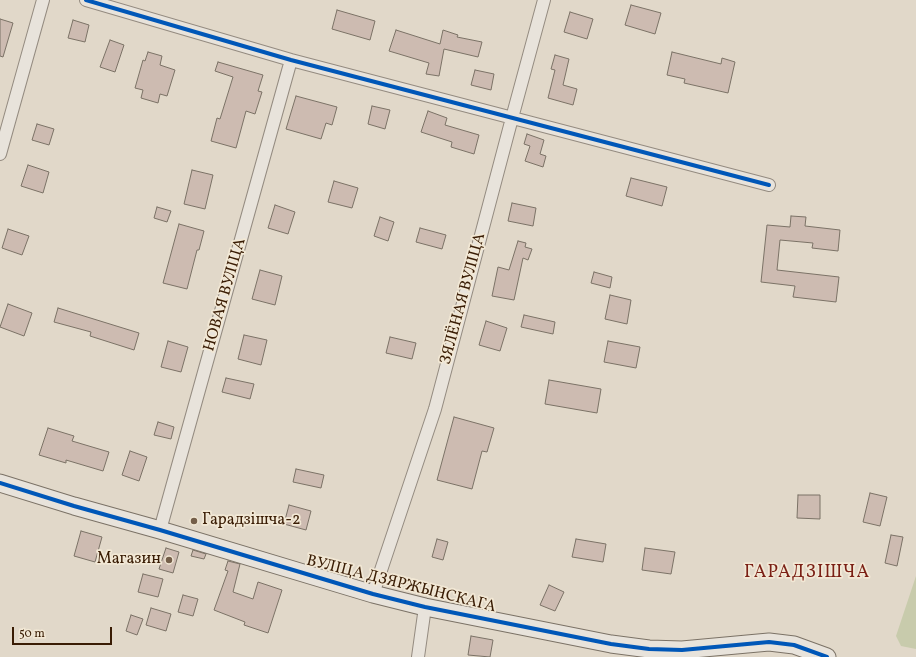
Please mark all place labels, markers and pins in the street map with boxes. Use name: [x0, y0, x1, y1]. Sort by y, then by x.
place label: Гарадзішча-2: [202, 511, 301, 531]
marker: Гарадзішча-2: [189, 516, 199, 526]
place label: Магазин: [97, 550, 161, 570]
marker: Магазин: [164, 555, 174, 565]

